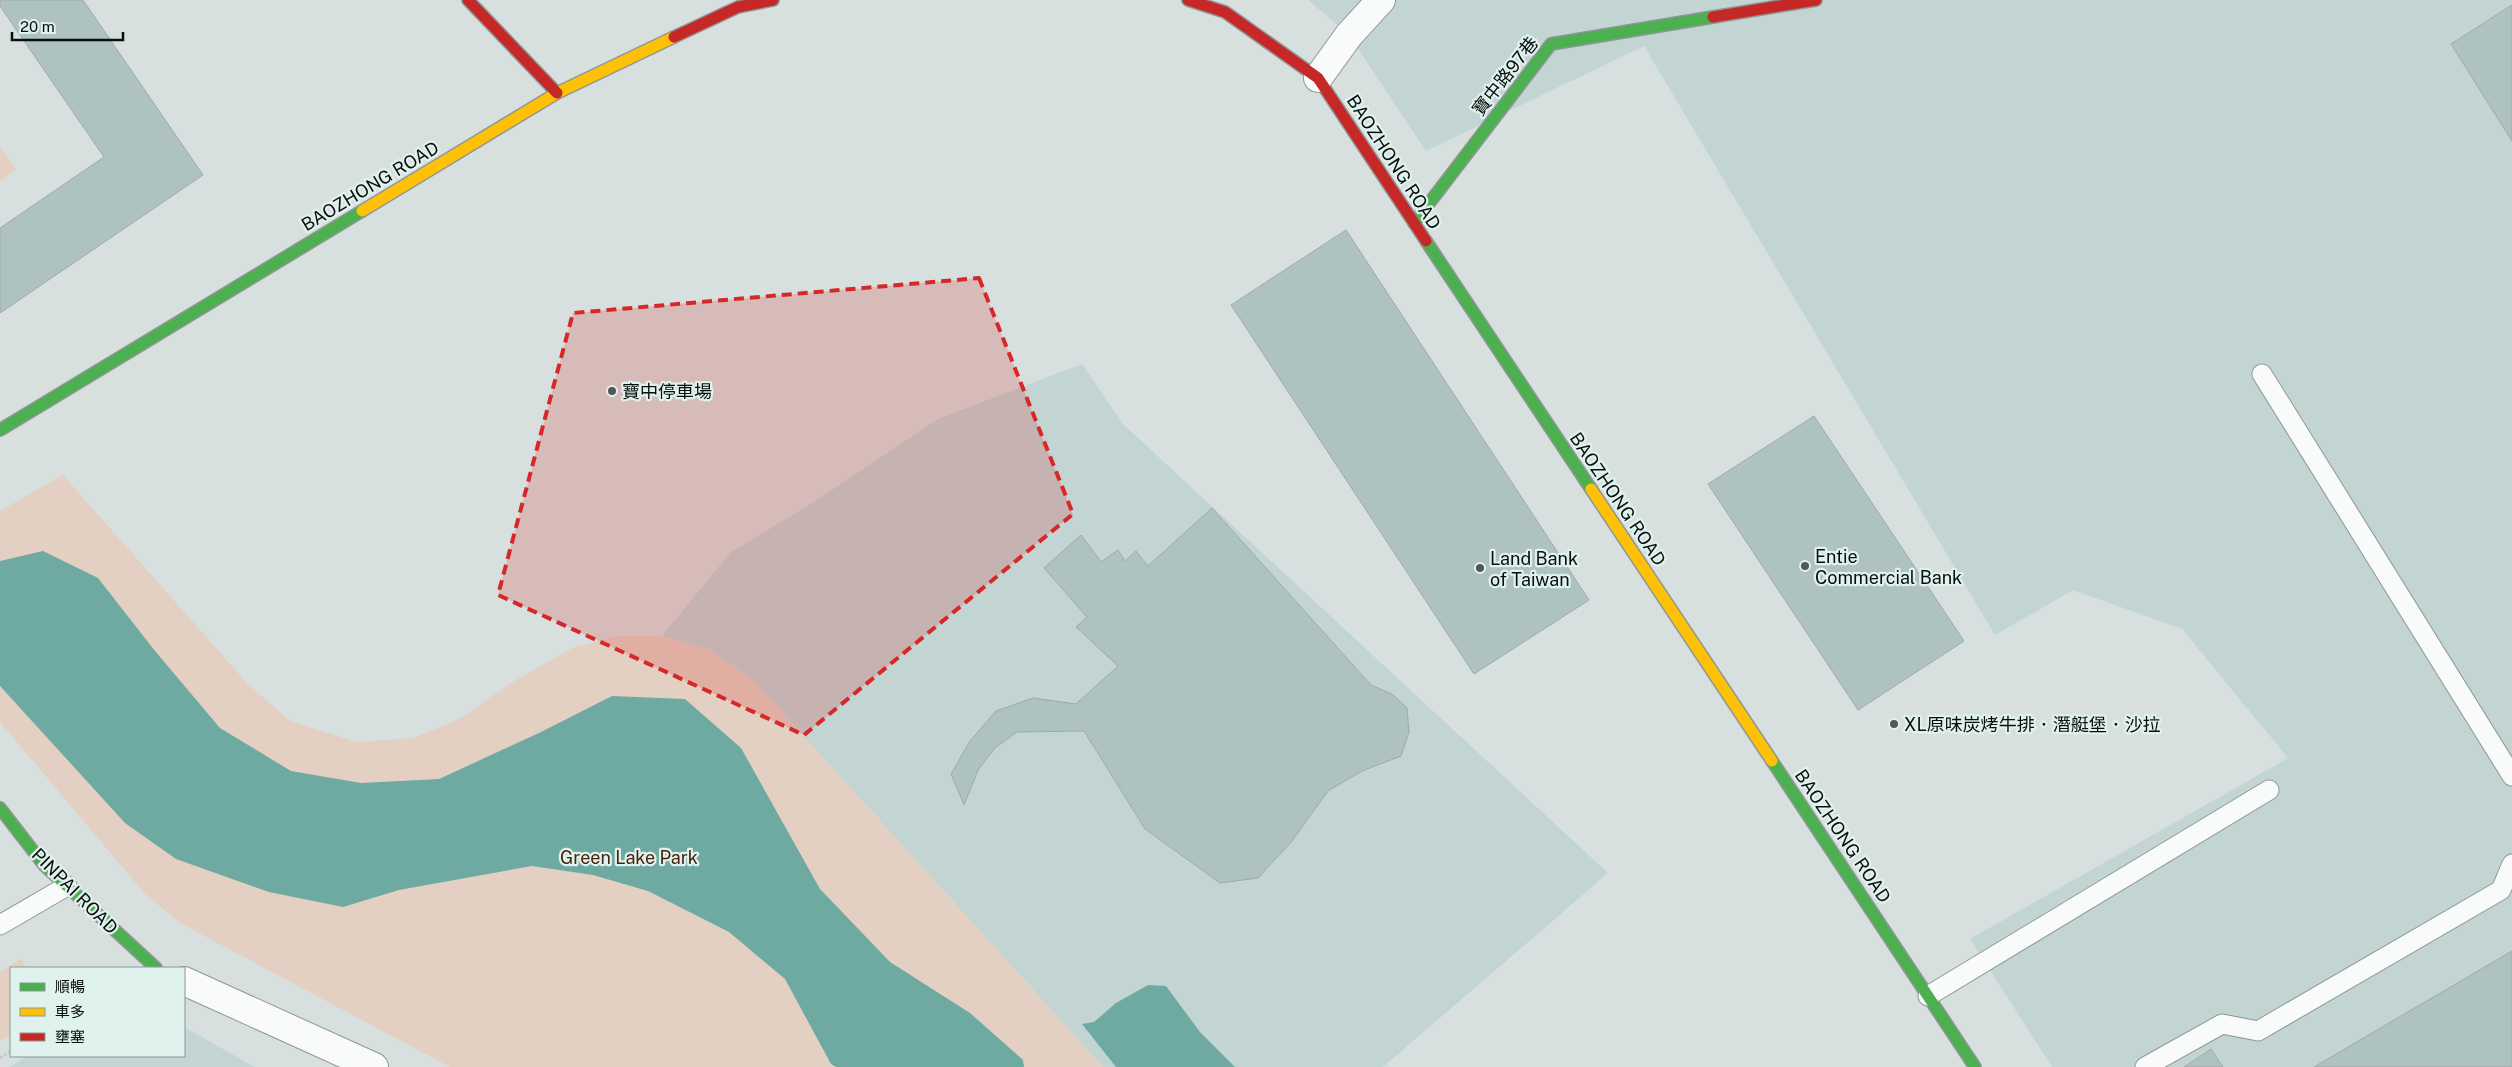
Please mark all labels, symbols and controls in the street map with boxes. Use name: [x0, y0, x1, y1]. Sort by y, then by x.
scale bar: [12, 10, 124, 42]
text: 20 m: [20, 18, 55, 35]
street label: 寶中路97巷: [1468, 33, 1542, 119]
street label: BAOZHONG ROAD: [1343, 91, 1445, 233]
street label: BAOZHONG ROAD: [298, 137, 442, 235]
place label: 寶中停車場: [622, 381, 712, 402]
marker: 寶中停車場: [606, 385, 618, 397]
street label: BAOZHONG ROAD: [1566, 428, 1670, 570]
place label: Entie Commercial Bank: [1815, 546, 1962, 588]
place label: Land Bank of Taiwan: [1490, 548, 1578, 590]
marker: Entie Commercial Bank: [1799, 560, 1811, 572]
marker: Land Bank of Taiwan: [1474, 562, 1486, 574]
place label: XL原味炭烤牛排．潛艇堡．沙拉: [1904, 714, 2161, 735]
marker: XL原味炭烤牛排．潛艇堡．沙拉: [1888, 718, 1900, 730]
street label: BAOZHONG ROAD: [1791, 765, 1895, 907]
street label: PINPAI ROAD: [28, 844, 122, 938]
park label: Green Lake Park: [560, 847, 698, 868]
legend: [10, 967, 185, 1057]
text: 順暢: [55, 978, 85, 995]
text: 車多: [55, 1003, 85, 1020]
text: 壅塞: [55, 1028, 85, 1045]

